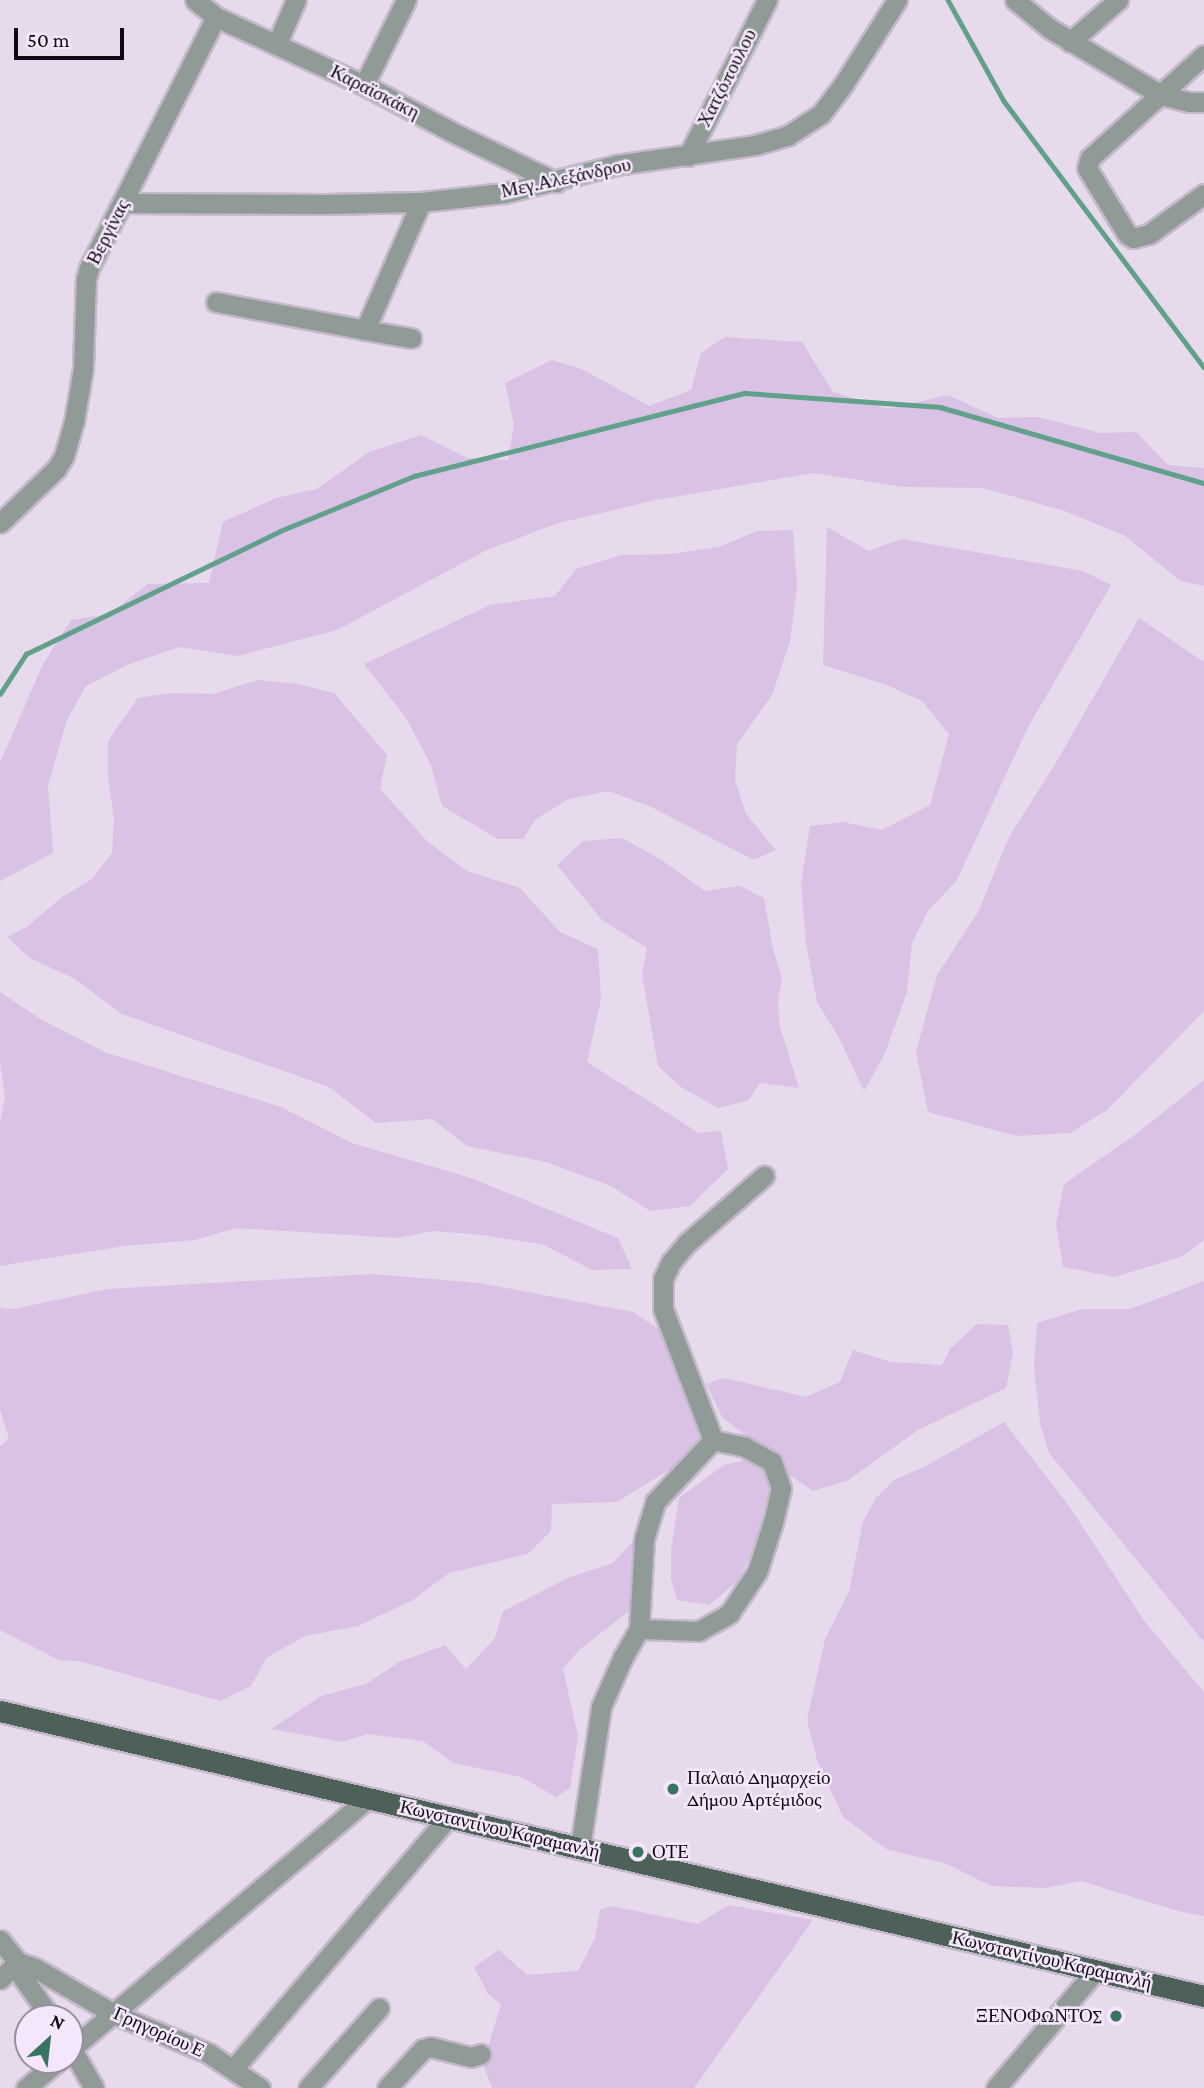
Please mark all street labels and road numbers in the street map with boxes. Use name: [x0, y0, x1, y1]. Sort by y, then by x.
street label: Χατζόπουλου: [693, 25, 761, 131]
street label: Καραϊσκάκη: [327, 60, 423, 124]
street label: Μεγ.Αλεξάνδρου: [499, 153, 633, 203]
street label: Βεργίνας: [82, 196, 134, 268]
street label: Κωνσταντίνου Καραμανλή: [398, 1795, 602, 1863]
street label: Κωνσταντίνου Καραμανλή: [950, 1926, 1154, 1994]
street label: Γρηγορίου Ε: [110, 2002, 208, 2062]

